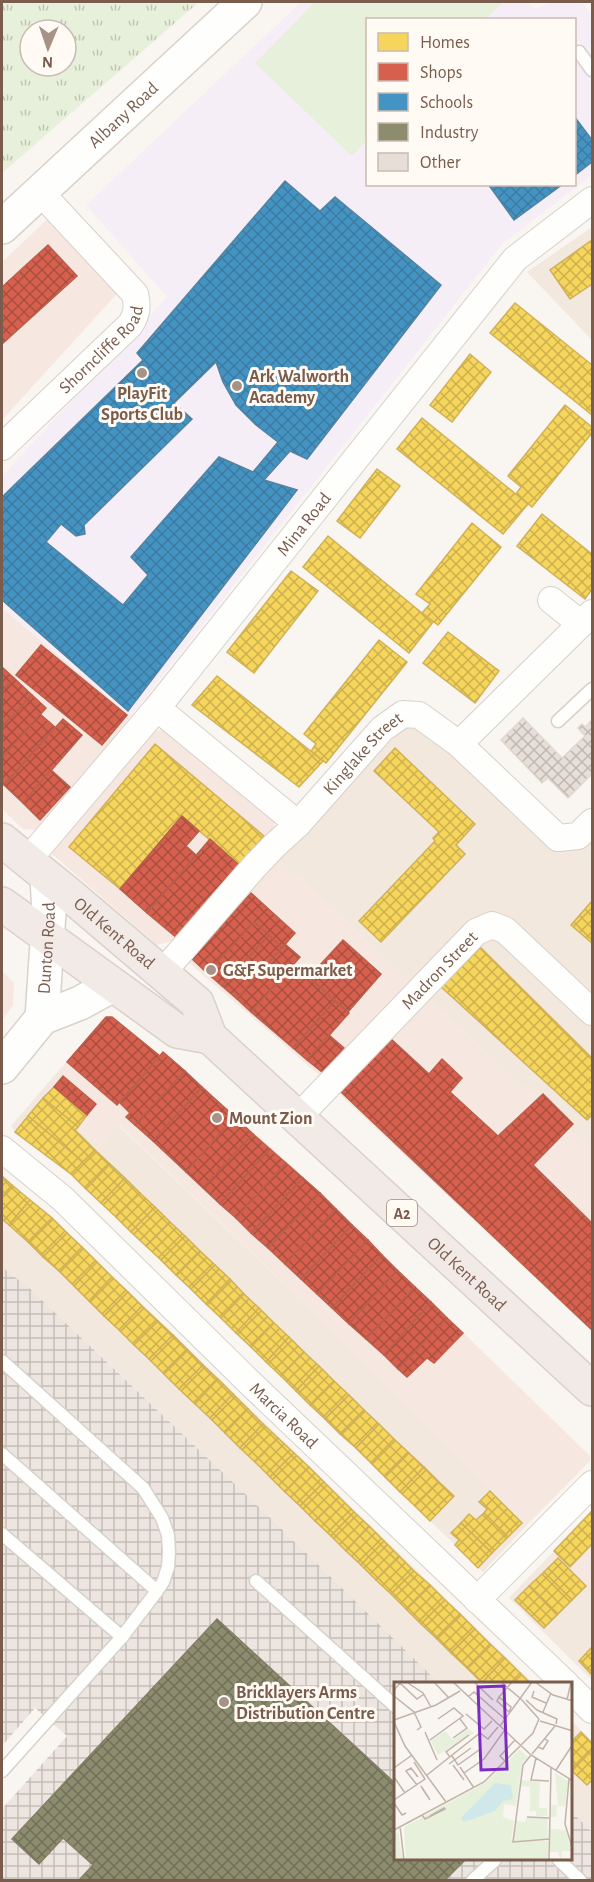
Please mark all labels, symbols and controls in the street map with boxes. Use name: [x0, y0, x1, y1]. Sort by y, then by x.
north arrow: [18, 18, 78, 78]
legend: [366, 18, 576, 186]
text: Homes: [420, 34, 470, 52]
text: N: [42, 54, 53, 70]
text: Shops: [420, 64, 462, 82]
street label: Albany Road: [85, 79, 162, 152]
text: Schools: [420, 94, 473, 112]
text: Industry: [420, 124, 479, 142]
text: Other: [420, 154, 461, 172]
street label: Shorncliffe Road: [56, 304, 147, 397]
marker: PlayFit Sports Club: [135, 366, 149, 380]
place label: Ark Walworth Academy: [249, 368, 349, 407]
marker: Ark Walworth Academy: [230, 379, 244, 393]
place label: PlayFit Sports Club: [101, 385, 183, 424]
street label: Mina Road: [274, 490, 335, 560]
street label: Kinglake Street: [320, 709, 406, 799]
street label: Old Kent Road: [70, 895, 158, 973]
street label: Dunton Road: [36, 902, 59, 995]
street label: Madron Street: [399, 928, 482, 1013]
place label: G&F Supermarket: [223, 962, 352, 980]
marker: G&F Supermarket: [204, 963, 218, 977]
place label: Mount Zion: [229, 1110, 312, 1128]
marker: Mount Zion: [210, 1111, 224, 1125]
road number: A2: [387, 1200, 417, 1226]
street label: Old Kent Road: [423, 1234, 509, 1315]
street label: Marcia Road: [246, 1380, 321, 1452]
inset map: [394, 1682, 573, 1861]
place label: Bricklayers Arms Distribution Centre: [236, 1684, 375, 1723]
marker: Bricklayers Arms Distribution Centre: [217, 1695, 231, 1709]

